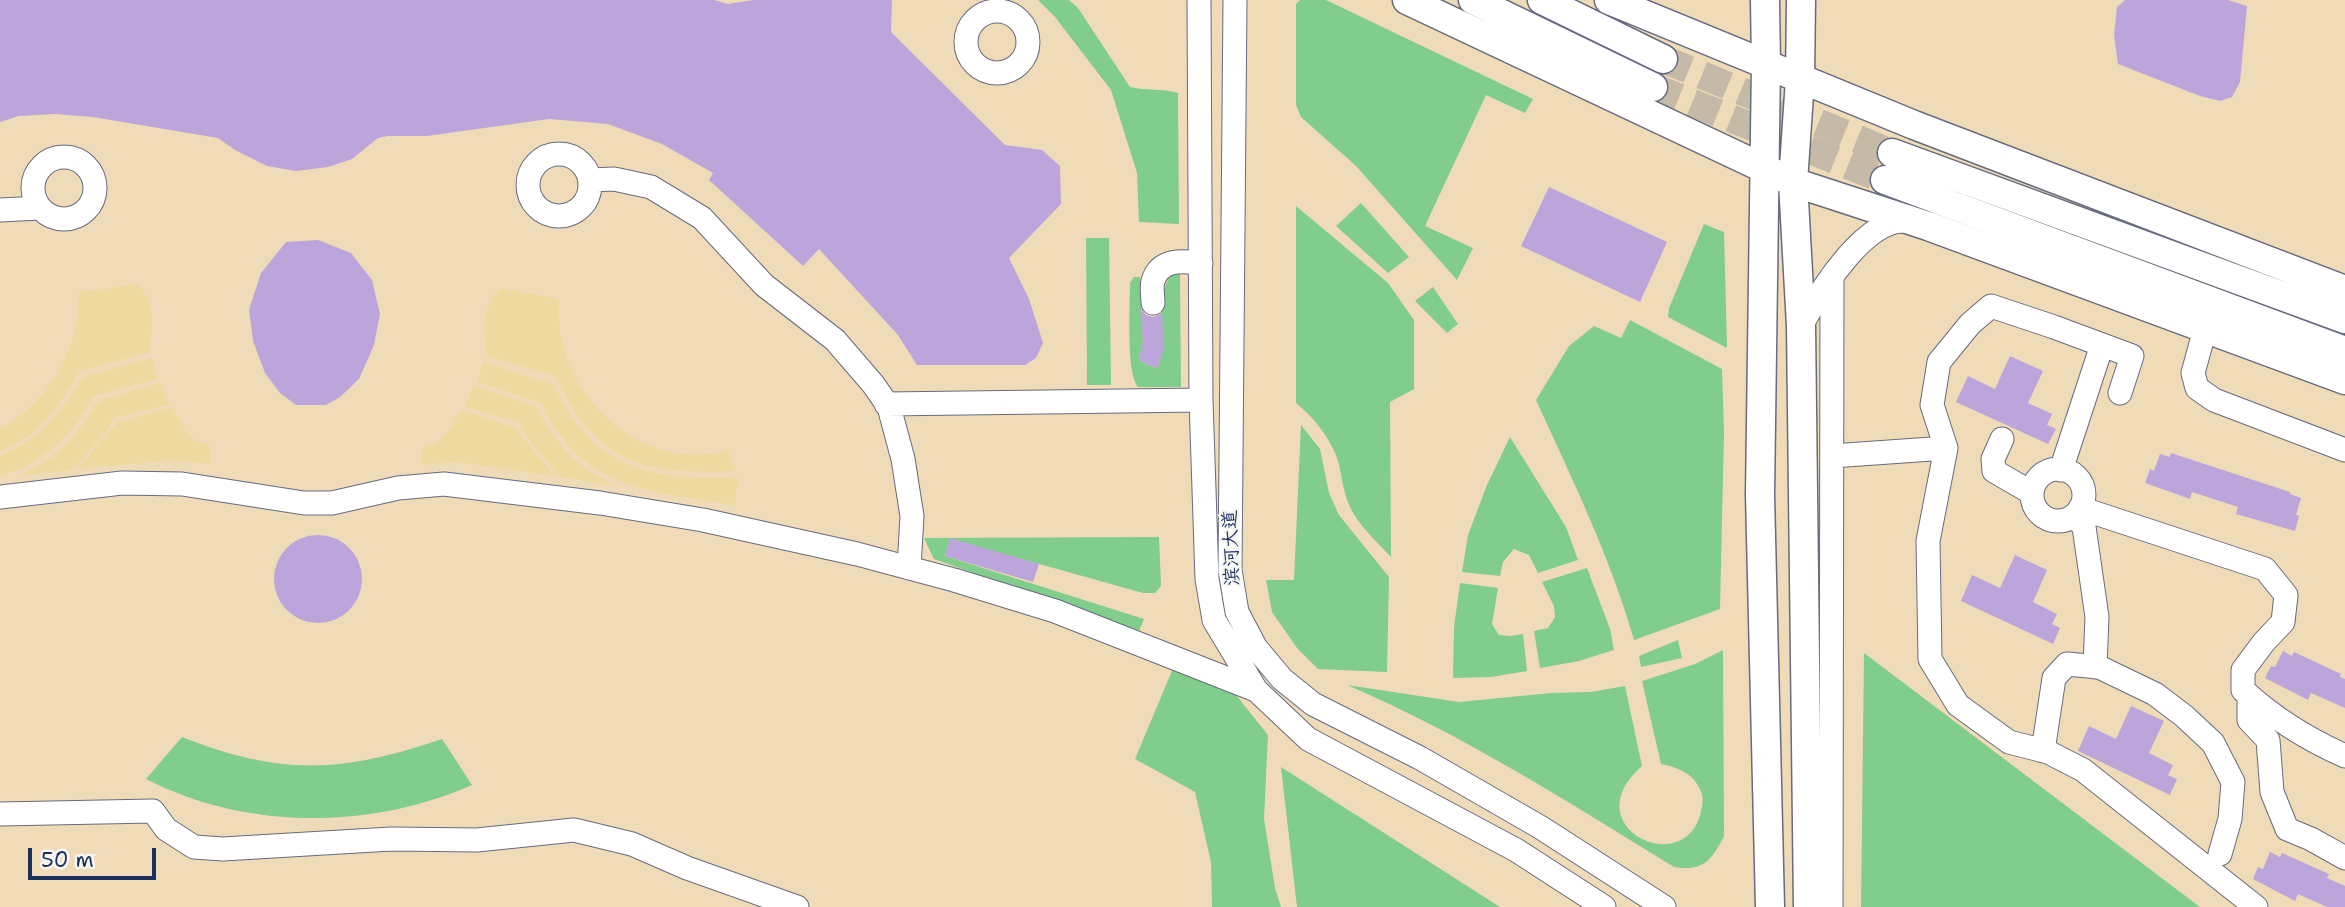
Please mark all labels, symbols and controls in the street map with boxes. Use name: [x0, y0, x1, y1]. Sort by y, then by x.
street label: 滨河大道: [1219, 510, 1245, 586]
scale bar: [32, 834, 159, 878]
text: 50 m: [41, 846, 94, 874]

